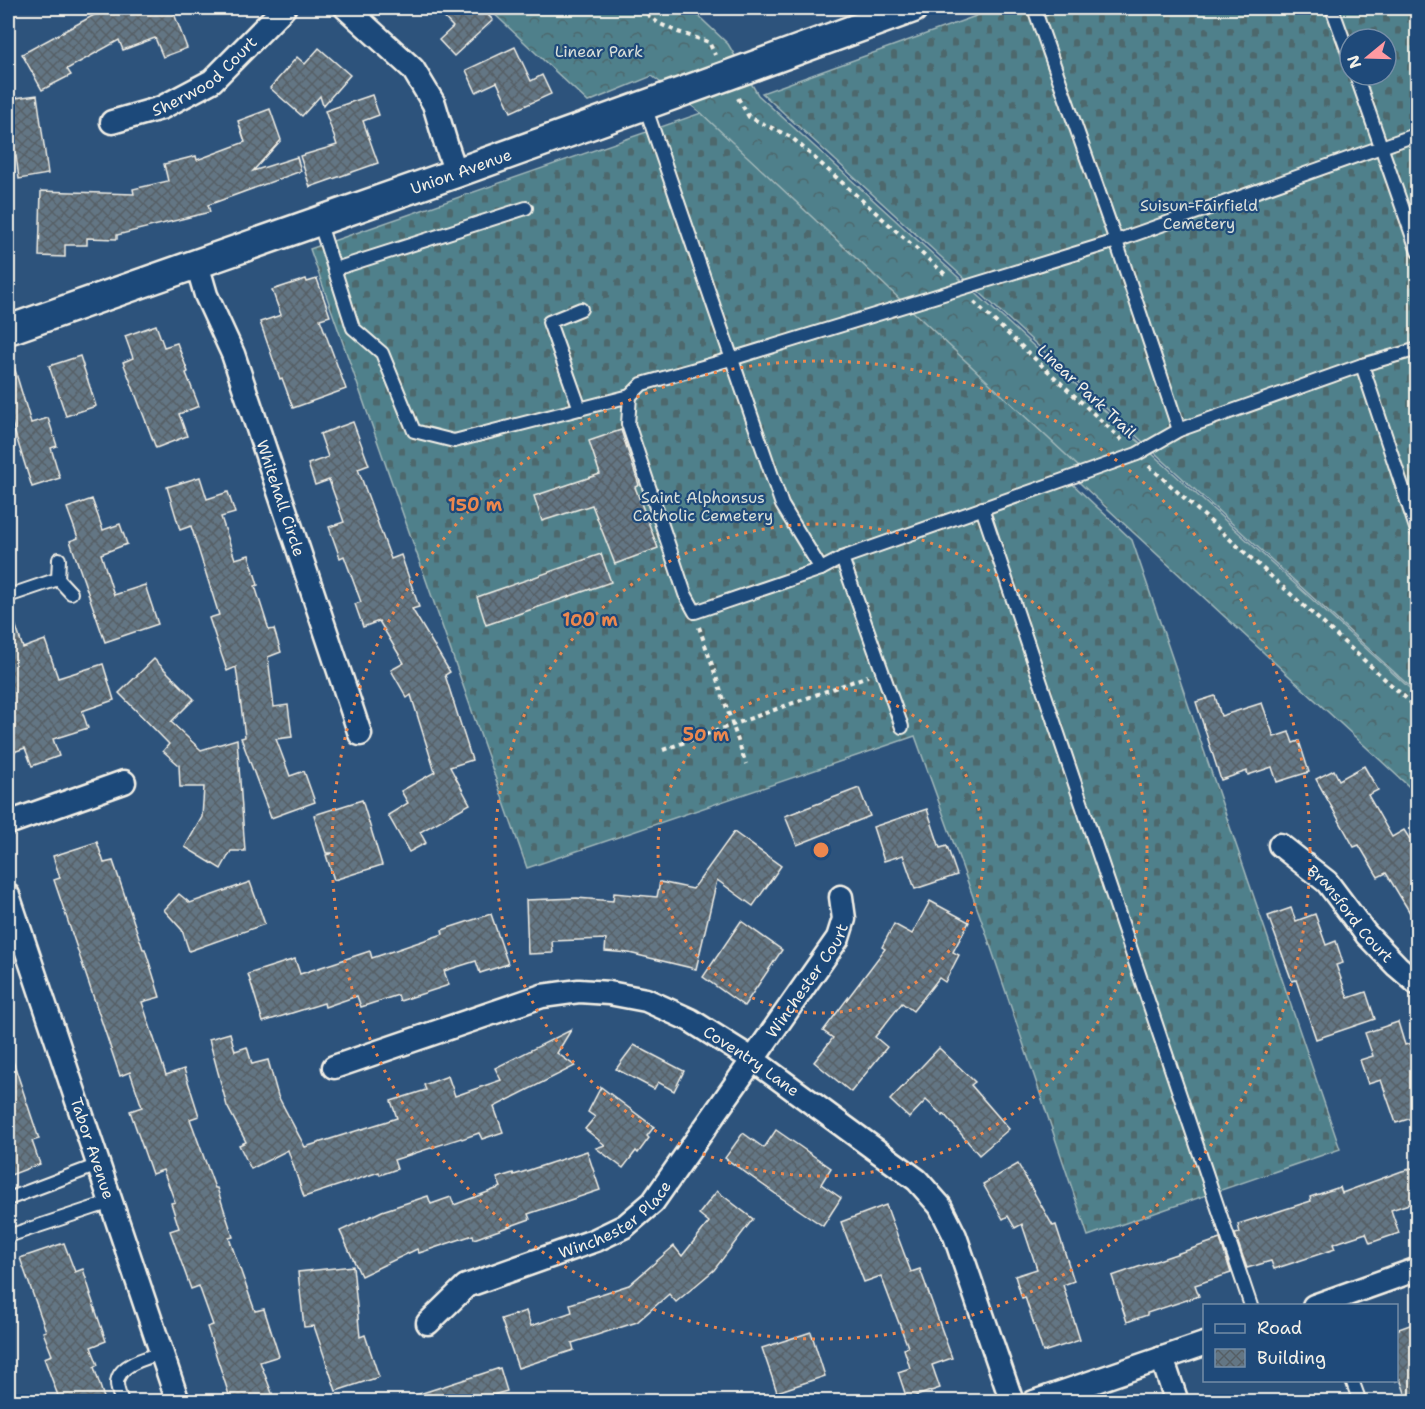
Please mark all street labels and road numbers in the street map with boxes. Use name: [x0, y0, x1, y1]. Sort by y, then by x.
street label: Sherwood Court: [150, 32, 261, 121]
street label: Union Avenue: [408, 144, 515, 199]
street label: Linear Park Trail: [1033, 340, 1141, 443]
street label: Whitehall Circle: [251, 437, 310, 559]
street label: Bransford Court: [1303, 860, 1398, 967]
street label: Winchester Court: [761, 921, 853, 1042]
street label: Coventry Lane: [699, 1021, 803, 1101]
street label: Tabor Avenue: [66, 1095, 119, 1202]
street label: Winchester Place: [556, 1176, 676, 1263]

